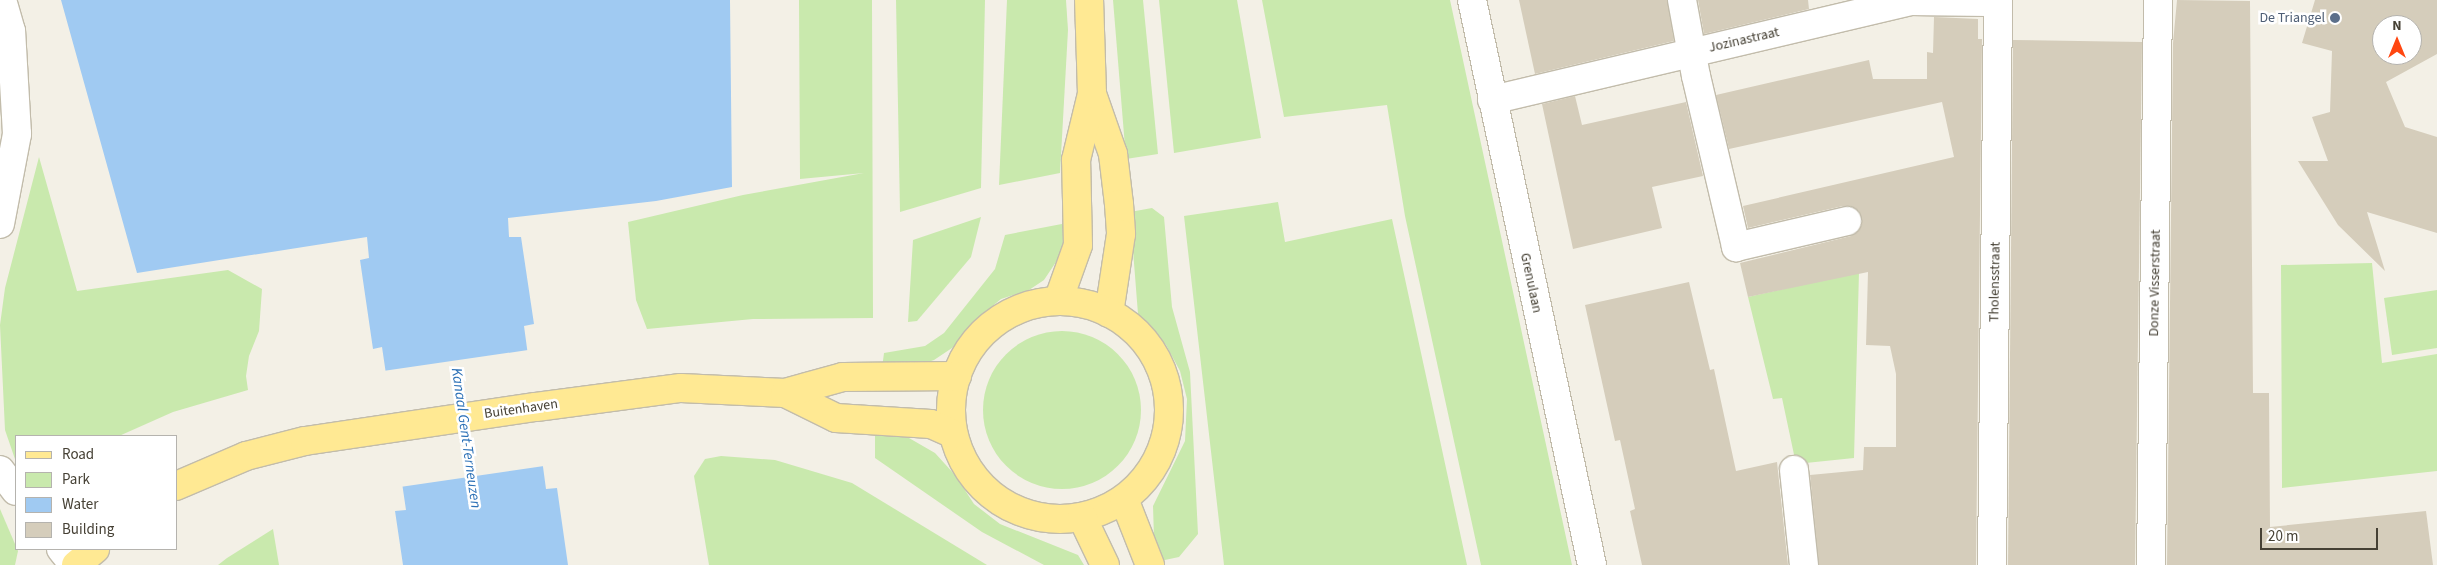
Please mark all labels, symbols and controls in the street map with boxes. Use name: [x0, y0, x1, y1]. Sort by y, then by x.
place label: De Triangel: [2259, 10, 2325, 26]
marker: De Triangel: [2329, 12, 2341, 24]
north arrow: [2372, 15, 2422, 65]
text: N: [2392, 16, 2402, 36]
street label: Jozinastraat: [1707, 24, 1781, 56]
street label: Donze Visserstraat: [2146, 229, 2164, 337]
street label: Tholensstraat: [1986, 242, 2004, 322]
street label: Grenulaan: [1516, 251, 1546, 315]
water label: Kanaal Gent-Terneuzen: [447, 367, 485, 509]
street label: Buitenhaven: [483, 396, 559, 422]
legend: [15, 435, 178, 550]
text: Road: [62, 444, 94, 465]
text: Park: [62, 469, 90, 490]
text: Water: [62, 494, 98, 515]
scale bar: [2262, 518, 2380, 550]
text: Building: [62, 519, 114, 540]
text: 20 m: [2268, 526, 2298, 547]

